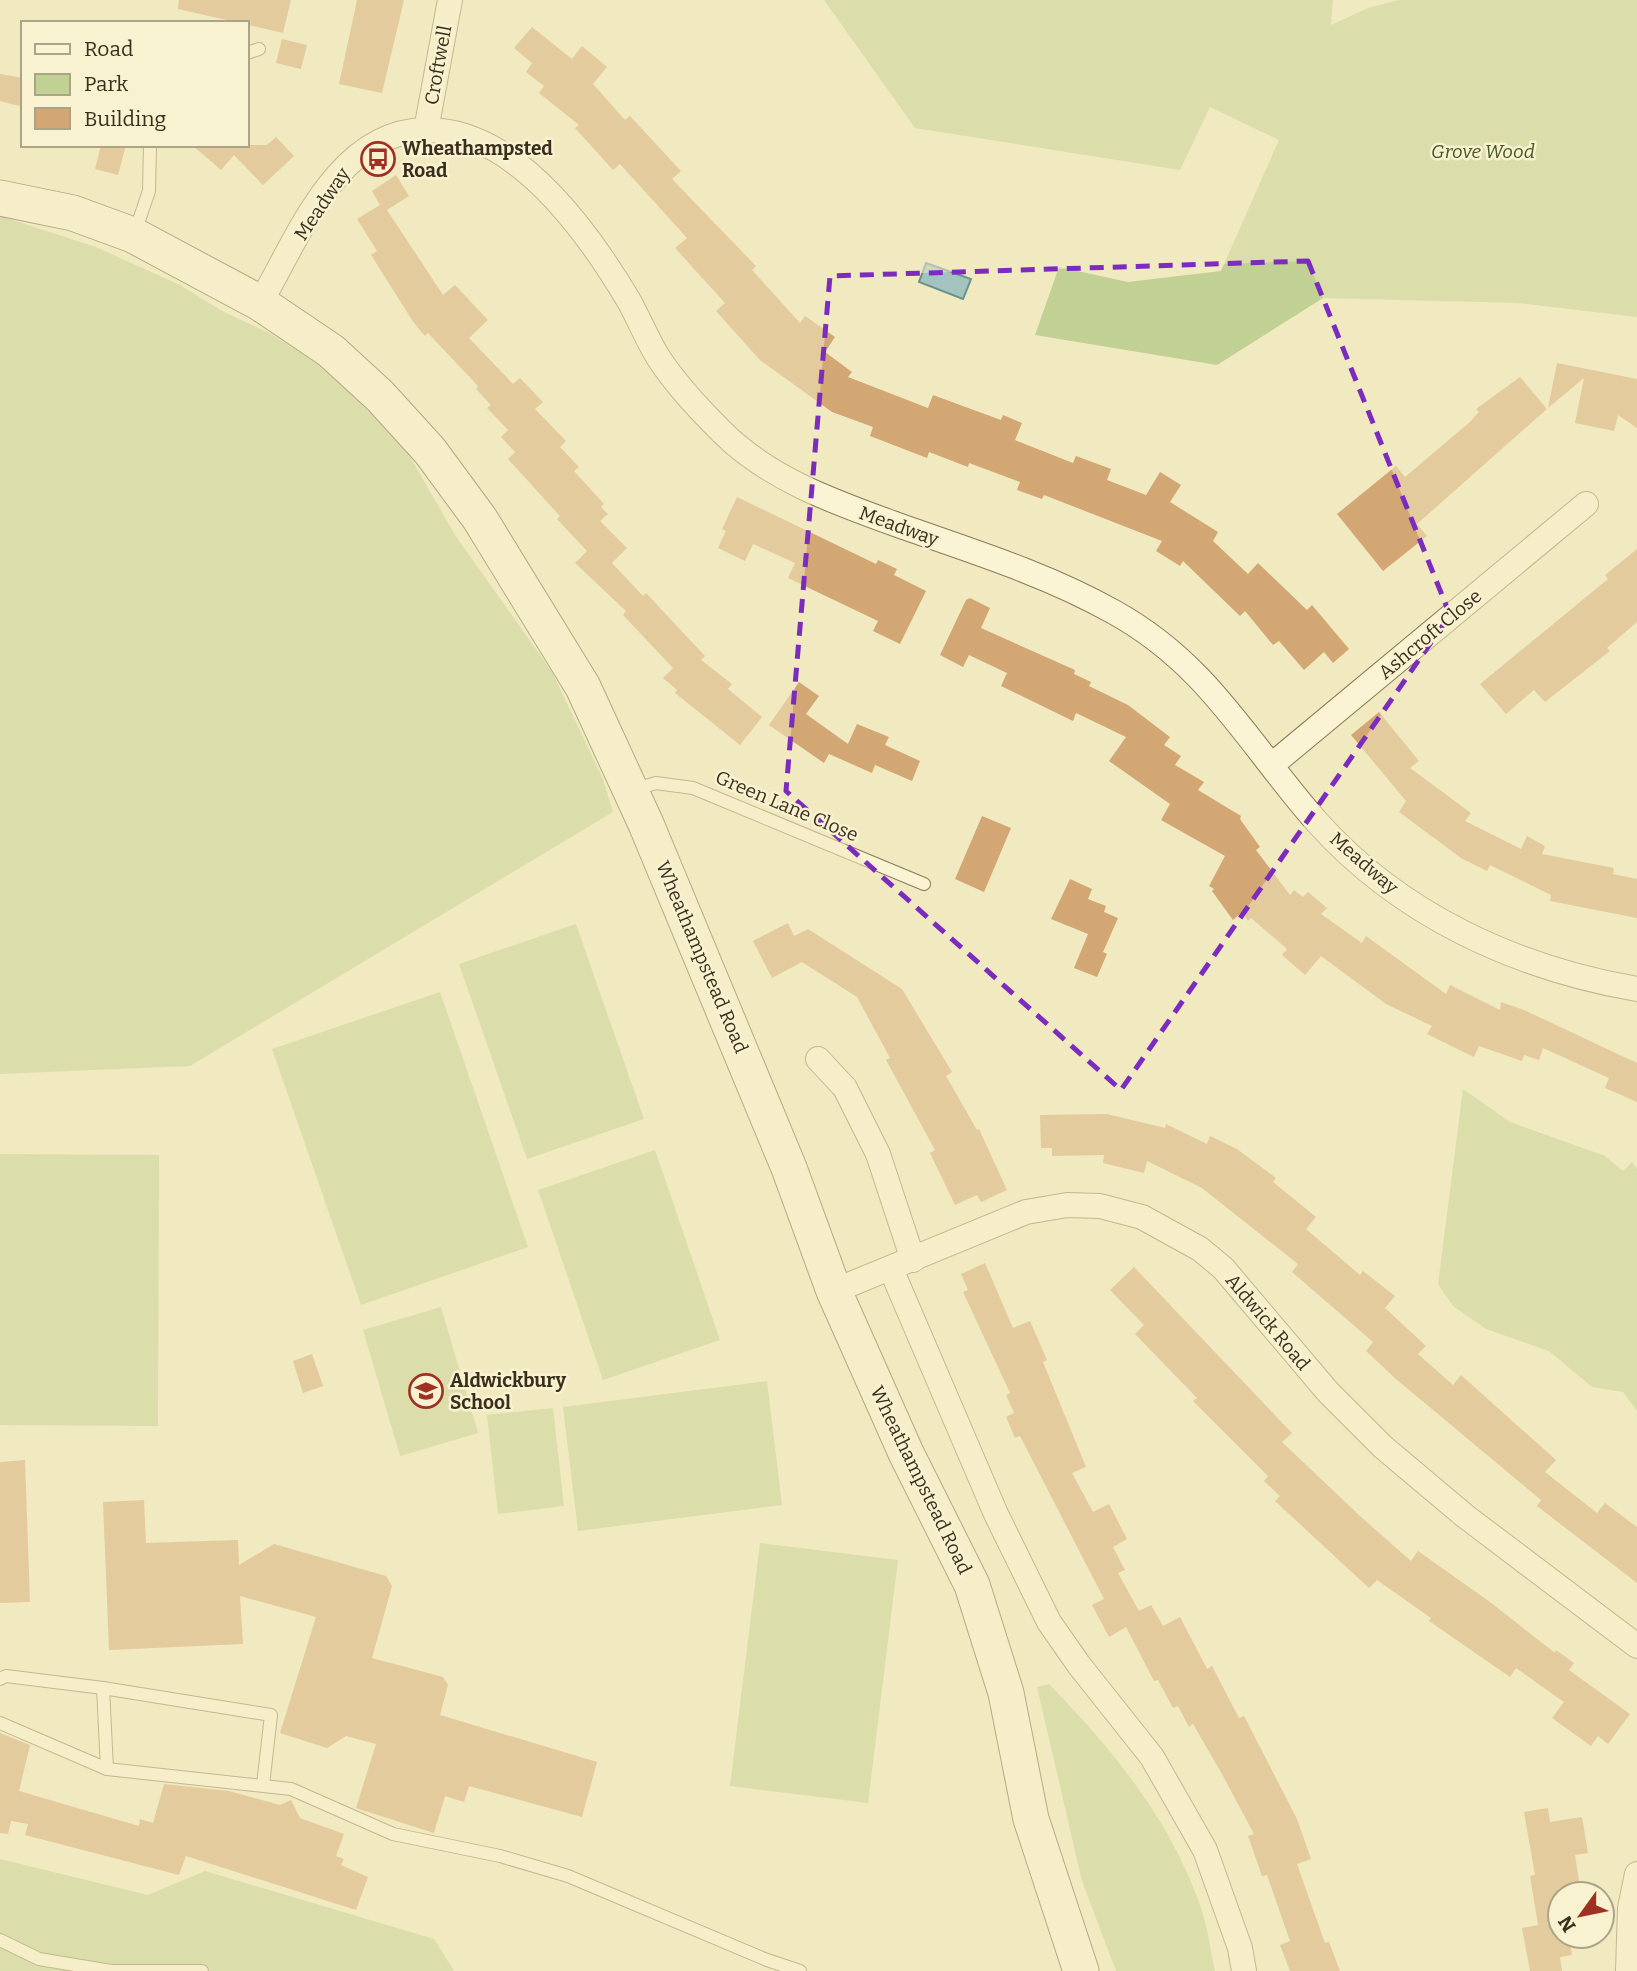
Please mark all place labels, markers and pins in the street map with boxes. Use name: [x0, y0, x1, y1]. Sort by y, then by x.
place label: Wheathampsted Road: [402, 137, 553, 182]
bus stop icon: Wheathampsted Road: [359, 140, 397, 178]
place label: Aldwickbury School: [450, 1369, 567, 1414]
school or university icon: Aldwickbury School: [407, 1372, 445, 1410]

